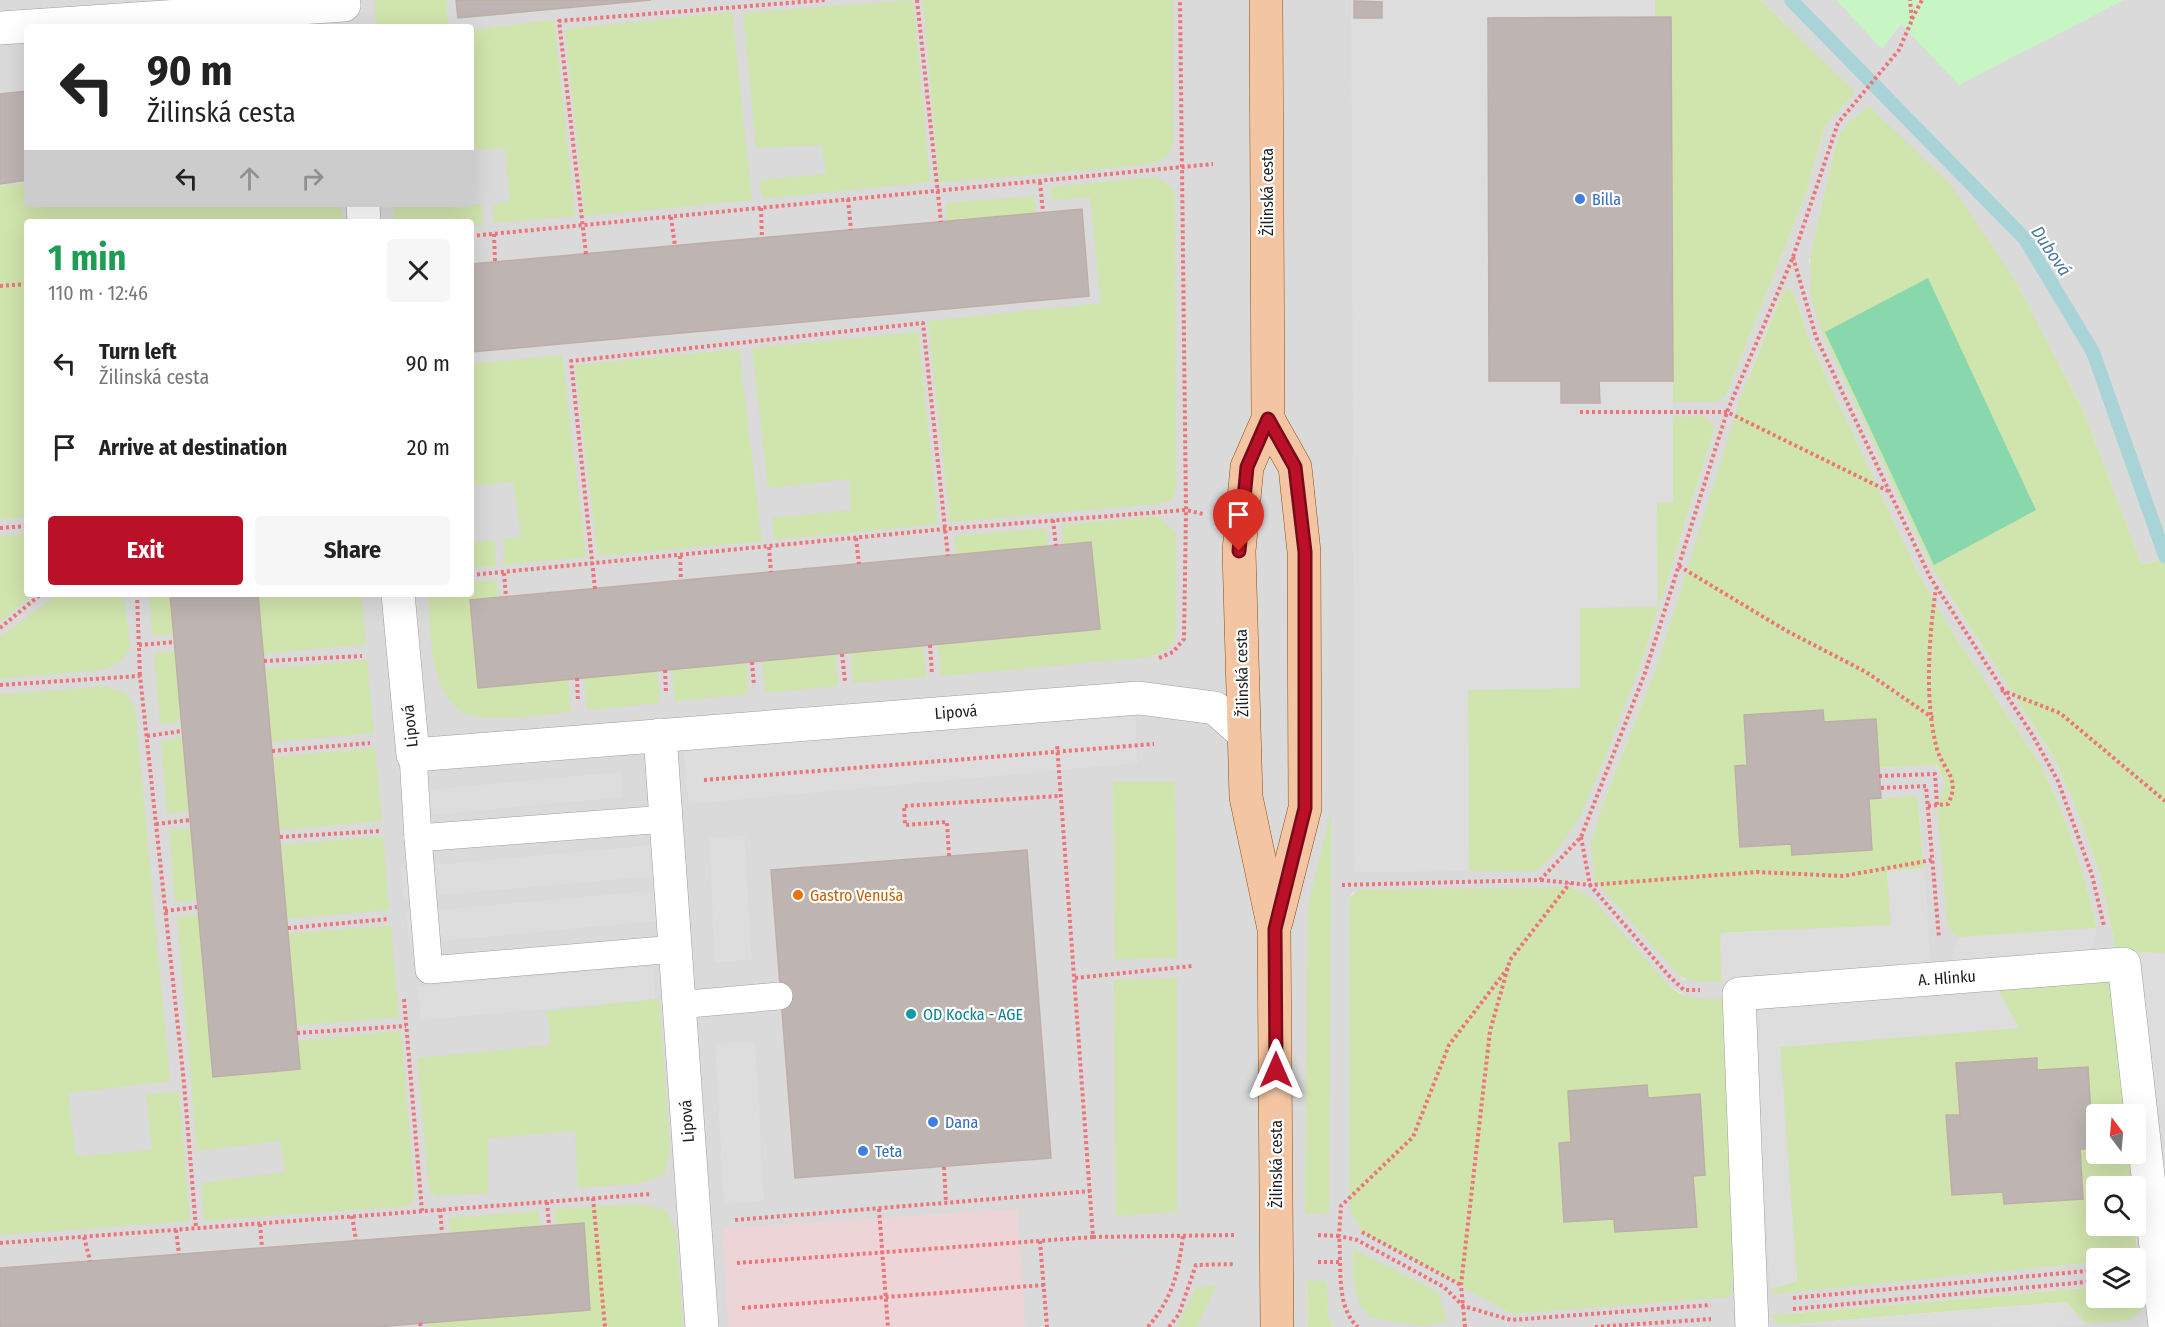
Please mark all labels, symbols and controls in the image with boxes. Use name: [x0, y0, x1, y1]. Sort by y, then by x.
text: 90 m: [147, 46, 232, 96]
icon: left: [48, 48, 126, 126]
text: Žilinská cesta: [147, 97, 296, 129]
street label: Žilinská cesta: [1257, 148, 1277, 236]
icon: left: [170, 162, 203, 195]
icon: ahead: [233, 162, 266, 195]
icon: right: [296, 162, 329, 195]
place label: Billa: [1592, 190, 1621, 209]
marker: Billa: [1573, 192, 1587, 206]
water label: Dubová: [2026, 222, 2076, 280]
text: 1 min: [48, 236, 126, 280]
button: close: [387, 239, 450, 302]
text: 110 m · 12:46: [48, 281, 148, 305]
text: Turn left: [99, 338, 177, 365]
icon: left: [48, 347, 81, 380]
text: 90 m: [406, 350, 450, 377]
text: Žilinská cesta: [99, 365, 209, 389]
icon: arrive: [48, 431, 81, 464]
text: Arrive at destination: [99, 434, 287, 461]
text: 20 m: [407, 434, 450, 461]
pin: [1213, 489, 1264, 551]
icon: arrive: [1222, 498, 1255, 531]
button: Exit: [48, 516, 243, 585]
button: Share: [255, 516, 450, 585]
street label: Žilinská cesta: [1231, 629, 1252, 717]
street label: Lipová: [934, 701, 978, 723]
street label: Lipová: [398, 704, 422, 748]
place label: Gastro Venuša: [810, 886, 903, 905]
marker: Gastro Venuša: [791, 888, 805, 902]
street label: A. Hlinku: [1918, 967, 1976, 989]
place label: OD Kocka - AGE: [923, 1005, 1023, 1024]
marker: OD Kocka - AGE: [904, 1007, 918, 1021]
position arrow: [1244, 1038, 1308, 1102]
street label: Lipová: [676, 1099, 698, 1143]
north arrow: [2086, 1104, 2146, 1164]
map controls: [2086, 1104, 2146, 1308]
place label: Dana: [945, 1113, 978, 1132]
marker: Dana: [926, 1115, 940, 1129]
street label: Žilinská cesta: [1266, 1120, 1286, 1208]
place label: Teta: [875, 1142, 903, 1161]
marker: Teta: [856, 1144, 870, 1158]
button: search: [2086, 1176, 2146, 1236]
button: layers: [2086, 1248, 2146, 1308]

